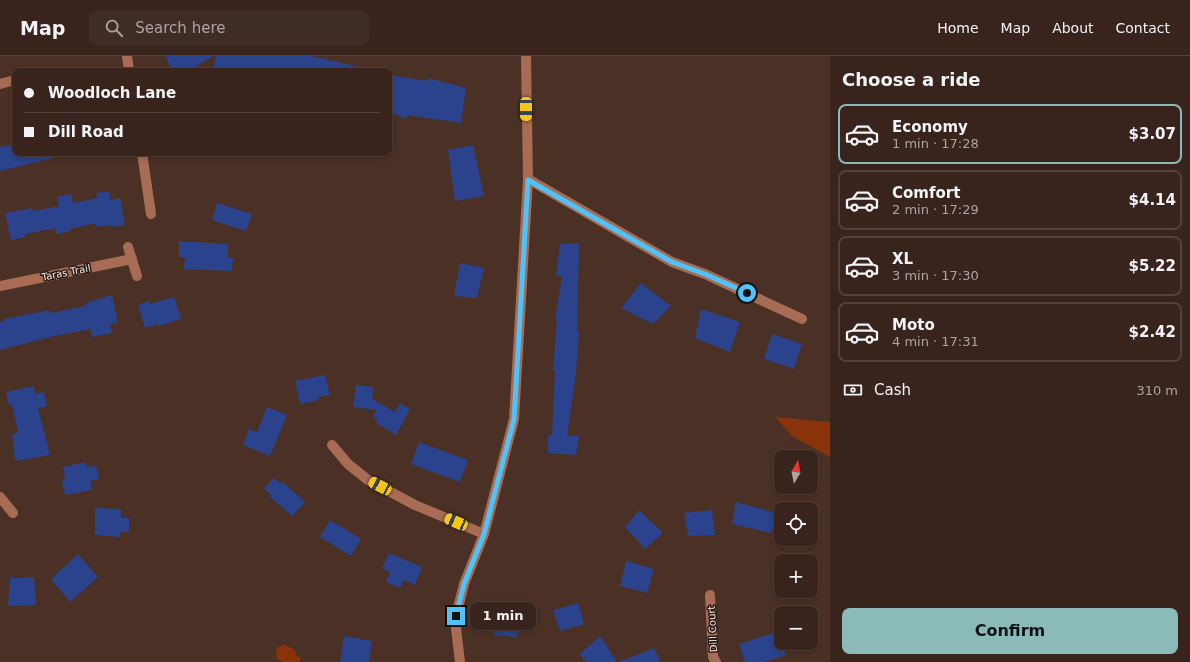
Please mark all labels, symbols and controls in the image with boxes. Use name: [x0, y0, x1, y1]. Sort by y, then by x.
search box: [89, 10, 369, 46]
text: Map: [20, 17, 65, 39]
icon: search: [103, 17, 125, 39]
text: Search here: [135, 19, 225, 37]
text: Home: [937, 20, 979, 36]
text: Map: [1001, 20, 1030, 36]
text: About: [1052, 20, 1094, 36]
text: Contact: [1116, 20, 1170, 36]
text: Choose a ride: [842, 69, 981, 90]
text: Woodloch Lane: [48, 84, 176, 102]
car: [520, 97, 532, 121]
icon: car: [844, 116, 880, 152]
text: Economy: [892, 118, 968, 136]
text: Dill Road: [48, 123, 124, 141]
text: $3.07: [1129, 125, 1176, 143]
text: 1 min · 17:28: [892, 136, 979, 151]
icon: car: [844, 182, 880, 218]
text: Comfort: [892, 184, 960, 202]
text: $4.14: [1129, 191, 1176, 209]
text: 2 min · 17:29: [892, 202, 979, 217]
icon: car: [844, 248, 880, 284]
text: XL: [892, 250, 913, 268]
text: $5.22: [1129, 257, 1176, 275]
street label: Taras Trail: [40, 262, 92, 283]
text: 3 min · 17:30: [892, 268, 979, 283]
route start: [738, 284, 756, 302]
icon: car: [844, 314, 880, 350]
text: Moto: [892, 316, 935, 334]
text: $2.42: [1129, 323, 1176, 341]
text: 4 min · 17:31: [892, 334, 979, 349]
icon: cash: [842, 379, 864, 401]
text: Cash: [874, 381, 911, 399]
text: 310 m: [1136, 383, 1178, 398]
north arrow: [774, 450, 818, 494]
map controls: [774, 450, 818, 650]
car: [367, 475, 393, 497]
button: locate: [774, 502, 818, 546]
car: [443, 512, 469, 532]
button: +: [774, 554, 818, 598]
callout: 1 min: [470, 602, 536, 630]
street label: Dill Court: [706, 605, 719, 653]
button: −: [774, 606, 818, 650]
route end: [447, 607, 465, 625]
text: 1 min: [483, 608, 523, 623]
button: Confirm: [842, 608, 1178, 654]

